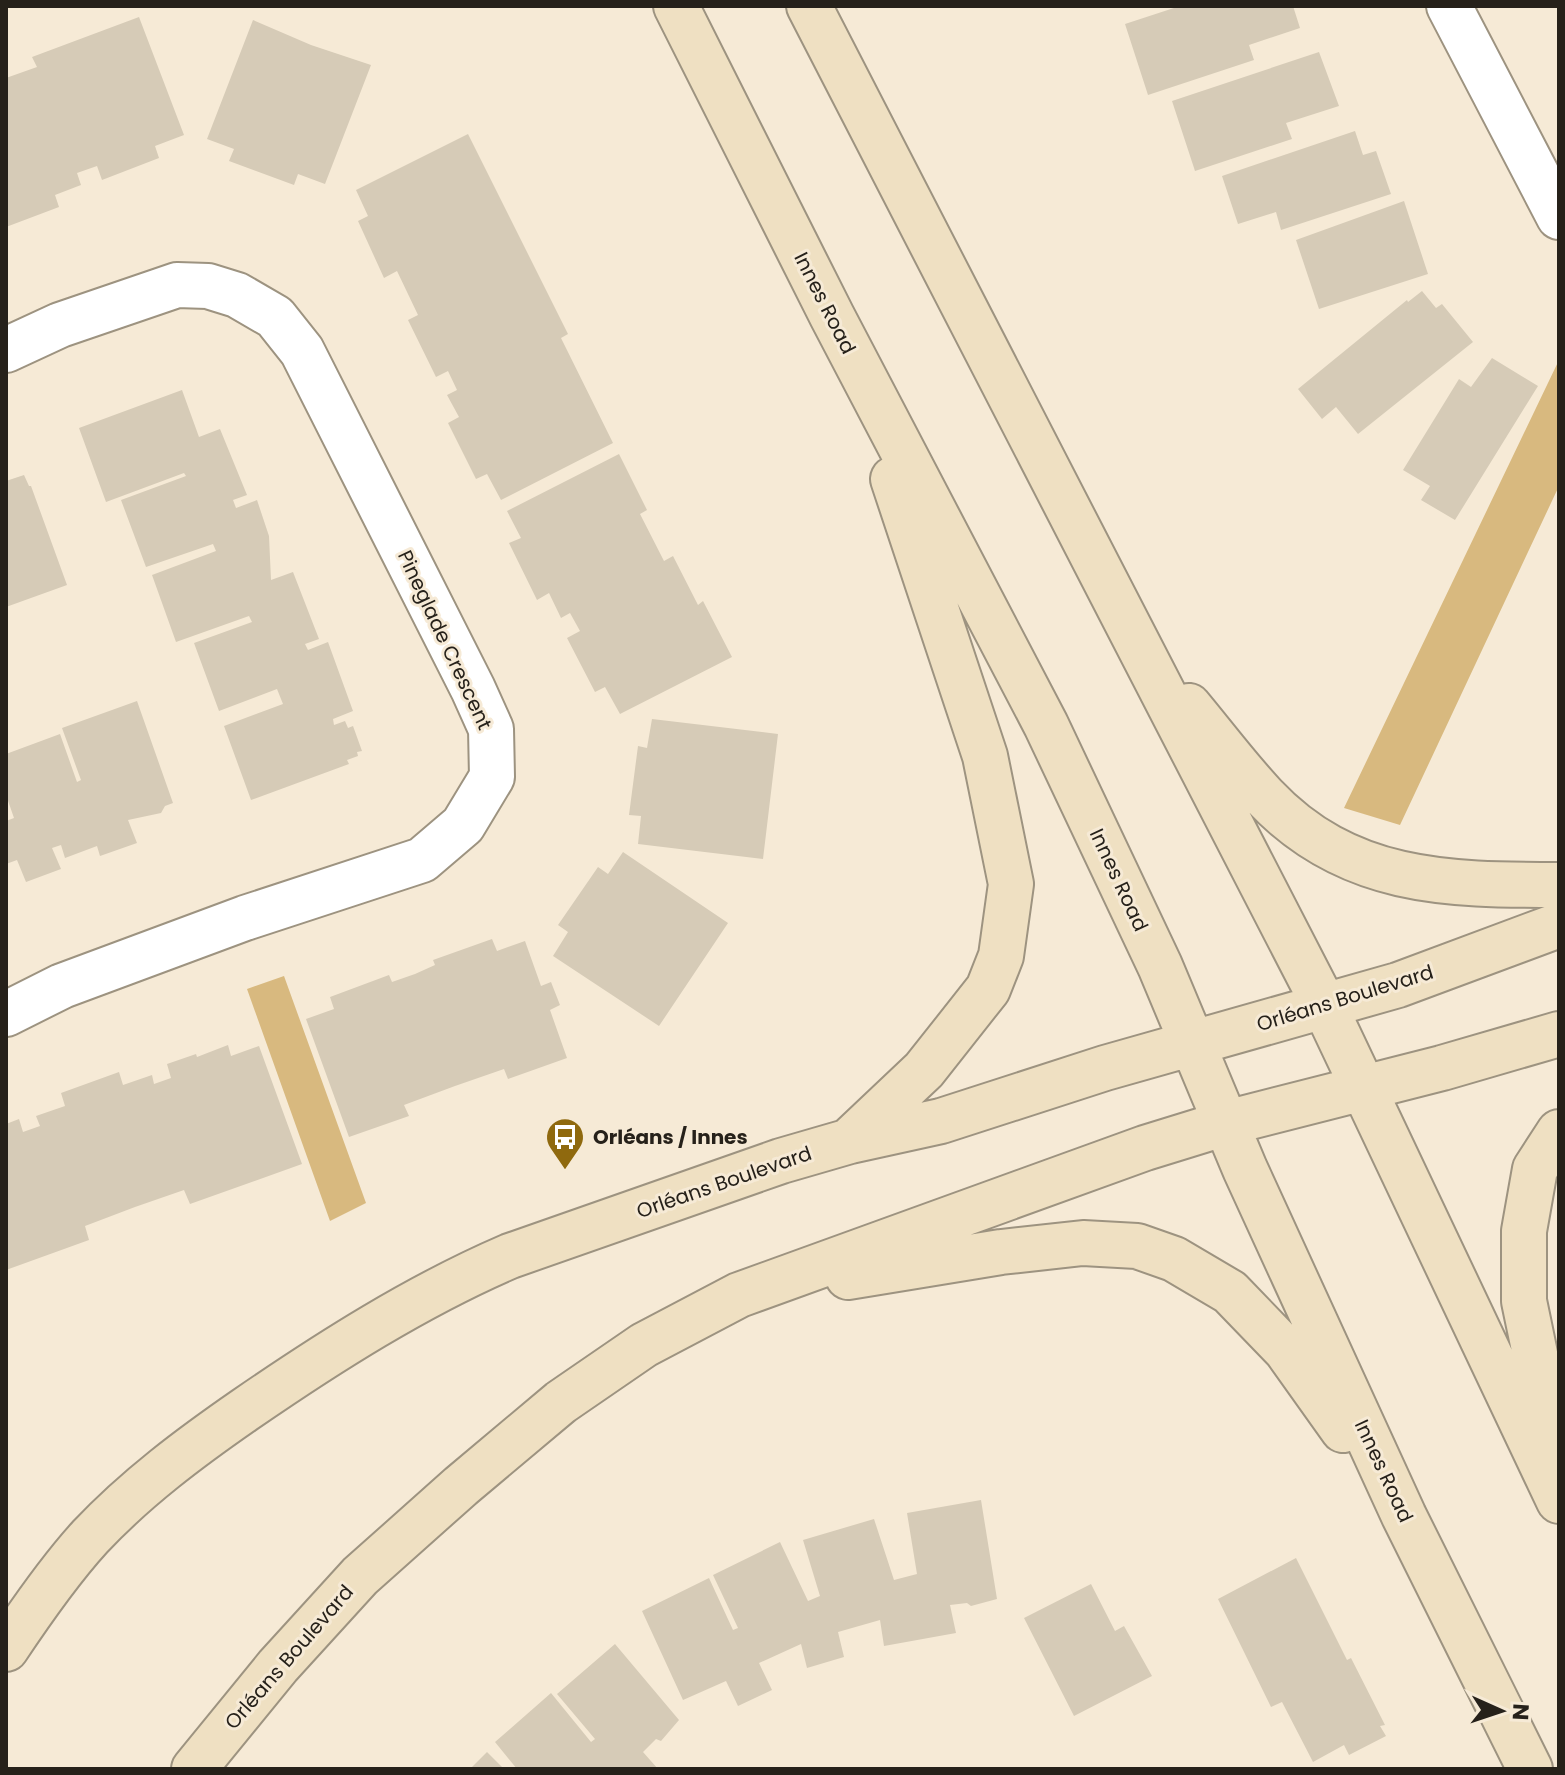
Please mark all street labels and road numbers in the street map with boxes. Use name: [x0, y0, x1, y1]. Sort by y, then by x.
street label: Innes Road: [787, 247, 863, 359]
street label: Pineglade Crescent: [391, 546, 499, 734]
street label: Innes Road: [1083, 824, 1155, 936]
street label: Orléans Boulevard: [1253, 958, 1437, 1038]
street label: Orléans Boulevard: [633, 1139, 815, 1225]
street label: Innes Road: [1348, 1415, 1420, 1527]
street label: Orléans Boulevard: [218, 1579, 360, 1735]

